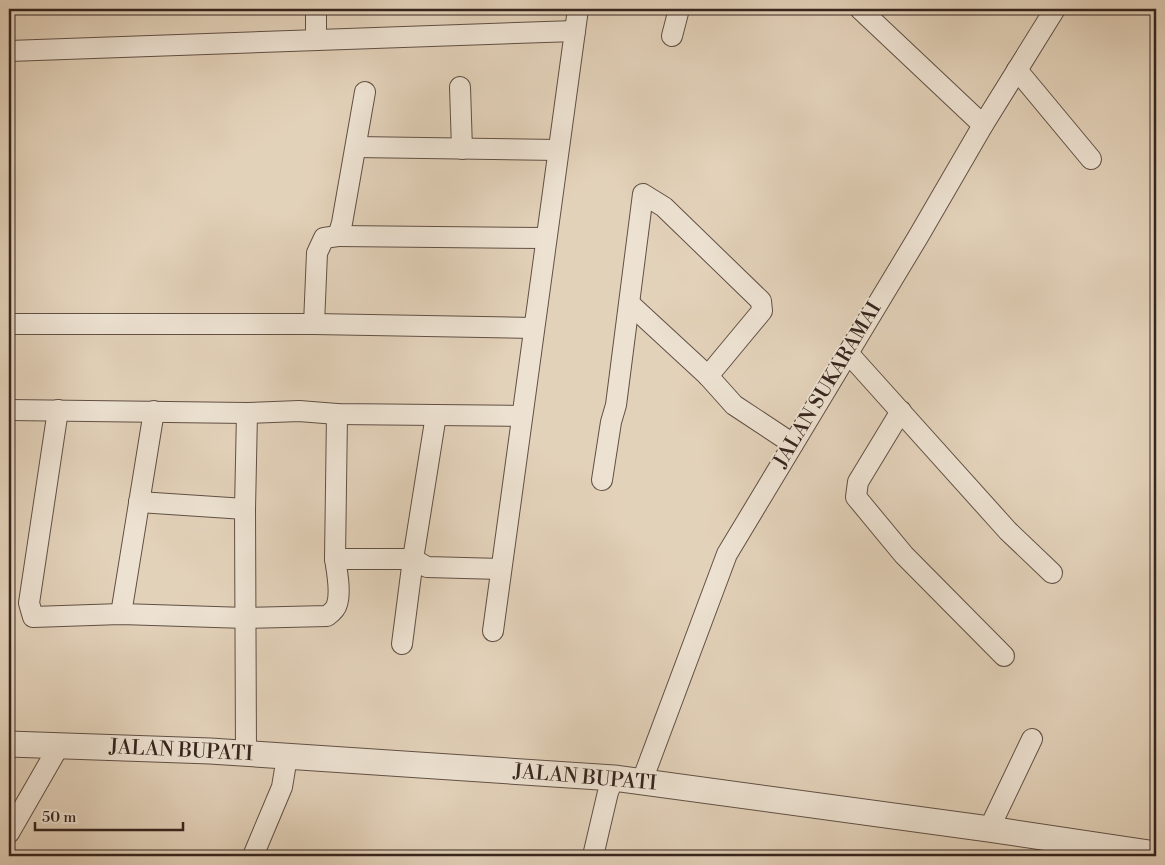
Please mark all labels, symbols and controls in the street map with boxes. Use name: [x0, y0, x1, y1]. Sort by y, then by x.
street label: JALAN SUKARAMAI: [768, 297, 888, 473]
street label: JALAN BUPATI: [108, 735, 254, 767]
street label: JALAN BUPATI: [511, 759, 658, 797]
scale bar: [35, 800, 182, 832]
text: 50 m: [42, 808, 76, 827]

